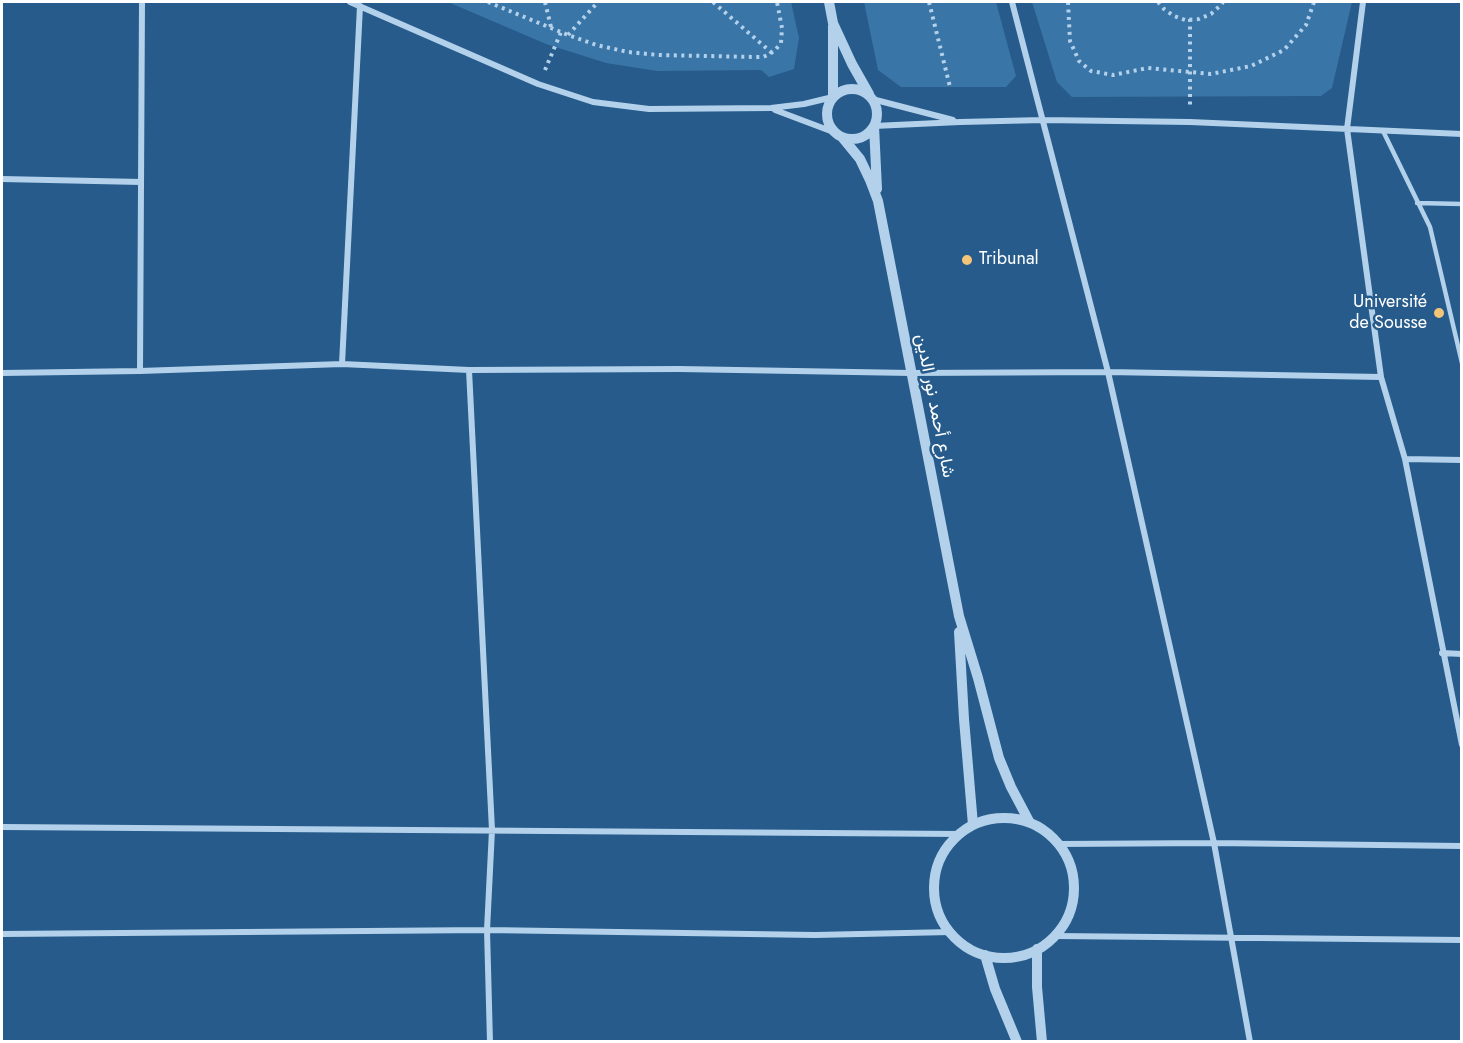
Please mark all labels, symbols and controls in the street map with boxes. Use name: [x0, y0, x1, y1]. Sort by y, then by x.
place label: Tribunal: [979, 249, 1039, 271]
marker: Tribunal: [960, 253, 974, 267]
place label: Université de Sousse: [1349, 292, 1427, 334]
marker: Université de Sousse: [1432, 306, 1446, 320]
street label: شارع أحمد نور الدين: [909, 332, 959, 480]

